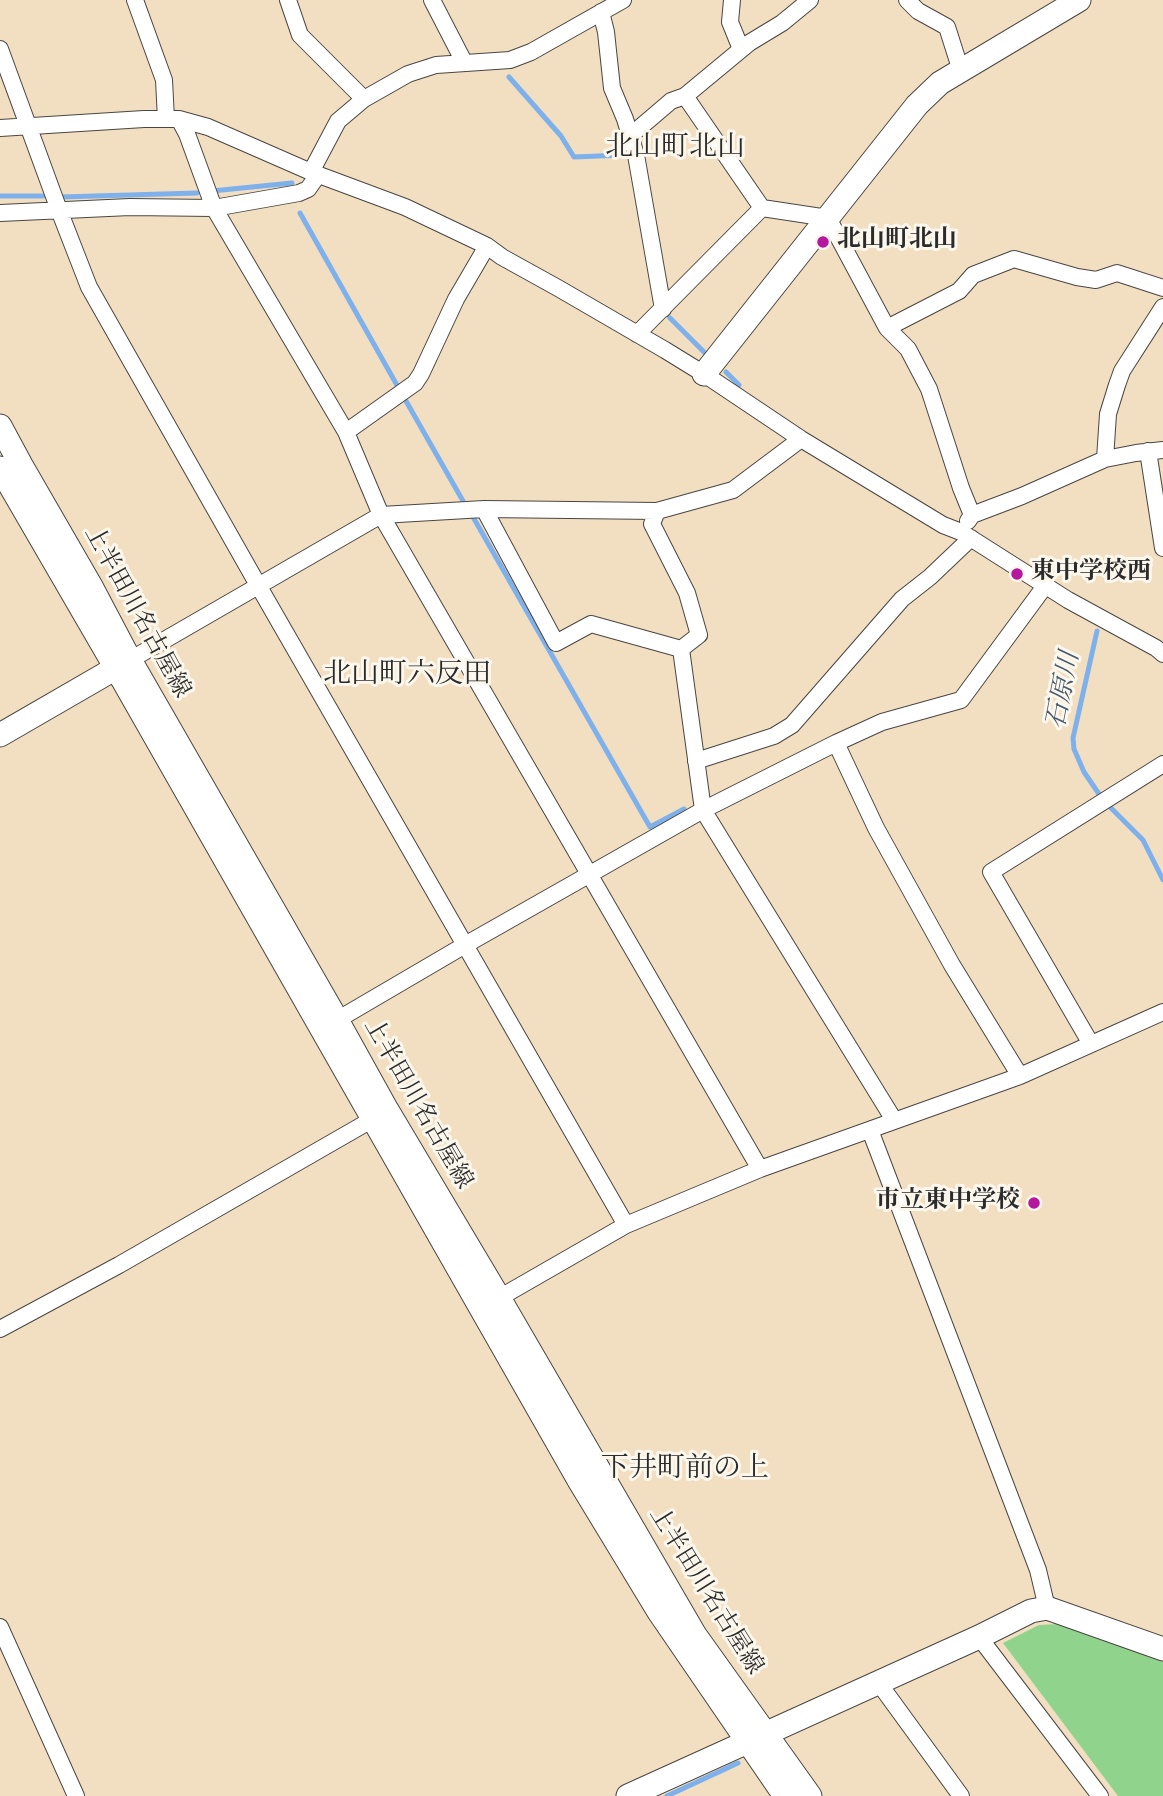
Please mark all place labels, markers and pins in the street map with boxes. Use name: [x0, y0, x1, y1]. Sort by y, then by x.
place label: 北山町北山: [837, 228, 957, 256]
marker: 北山町北山: [815, 234, 831, 250]
place label: 東中学校西: [1031, 560, 1151, 588]
marker: 東中学校西: [1009, 566, 1025, 582]
place label: 市立東中学校: [876, 1189, 1020, 1217]
marker: 市立東中学校: [1026, 1195, 1042, 1211]

